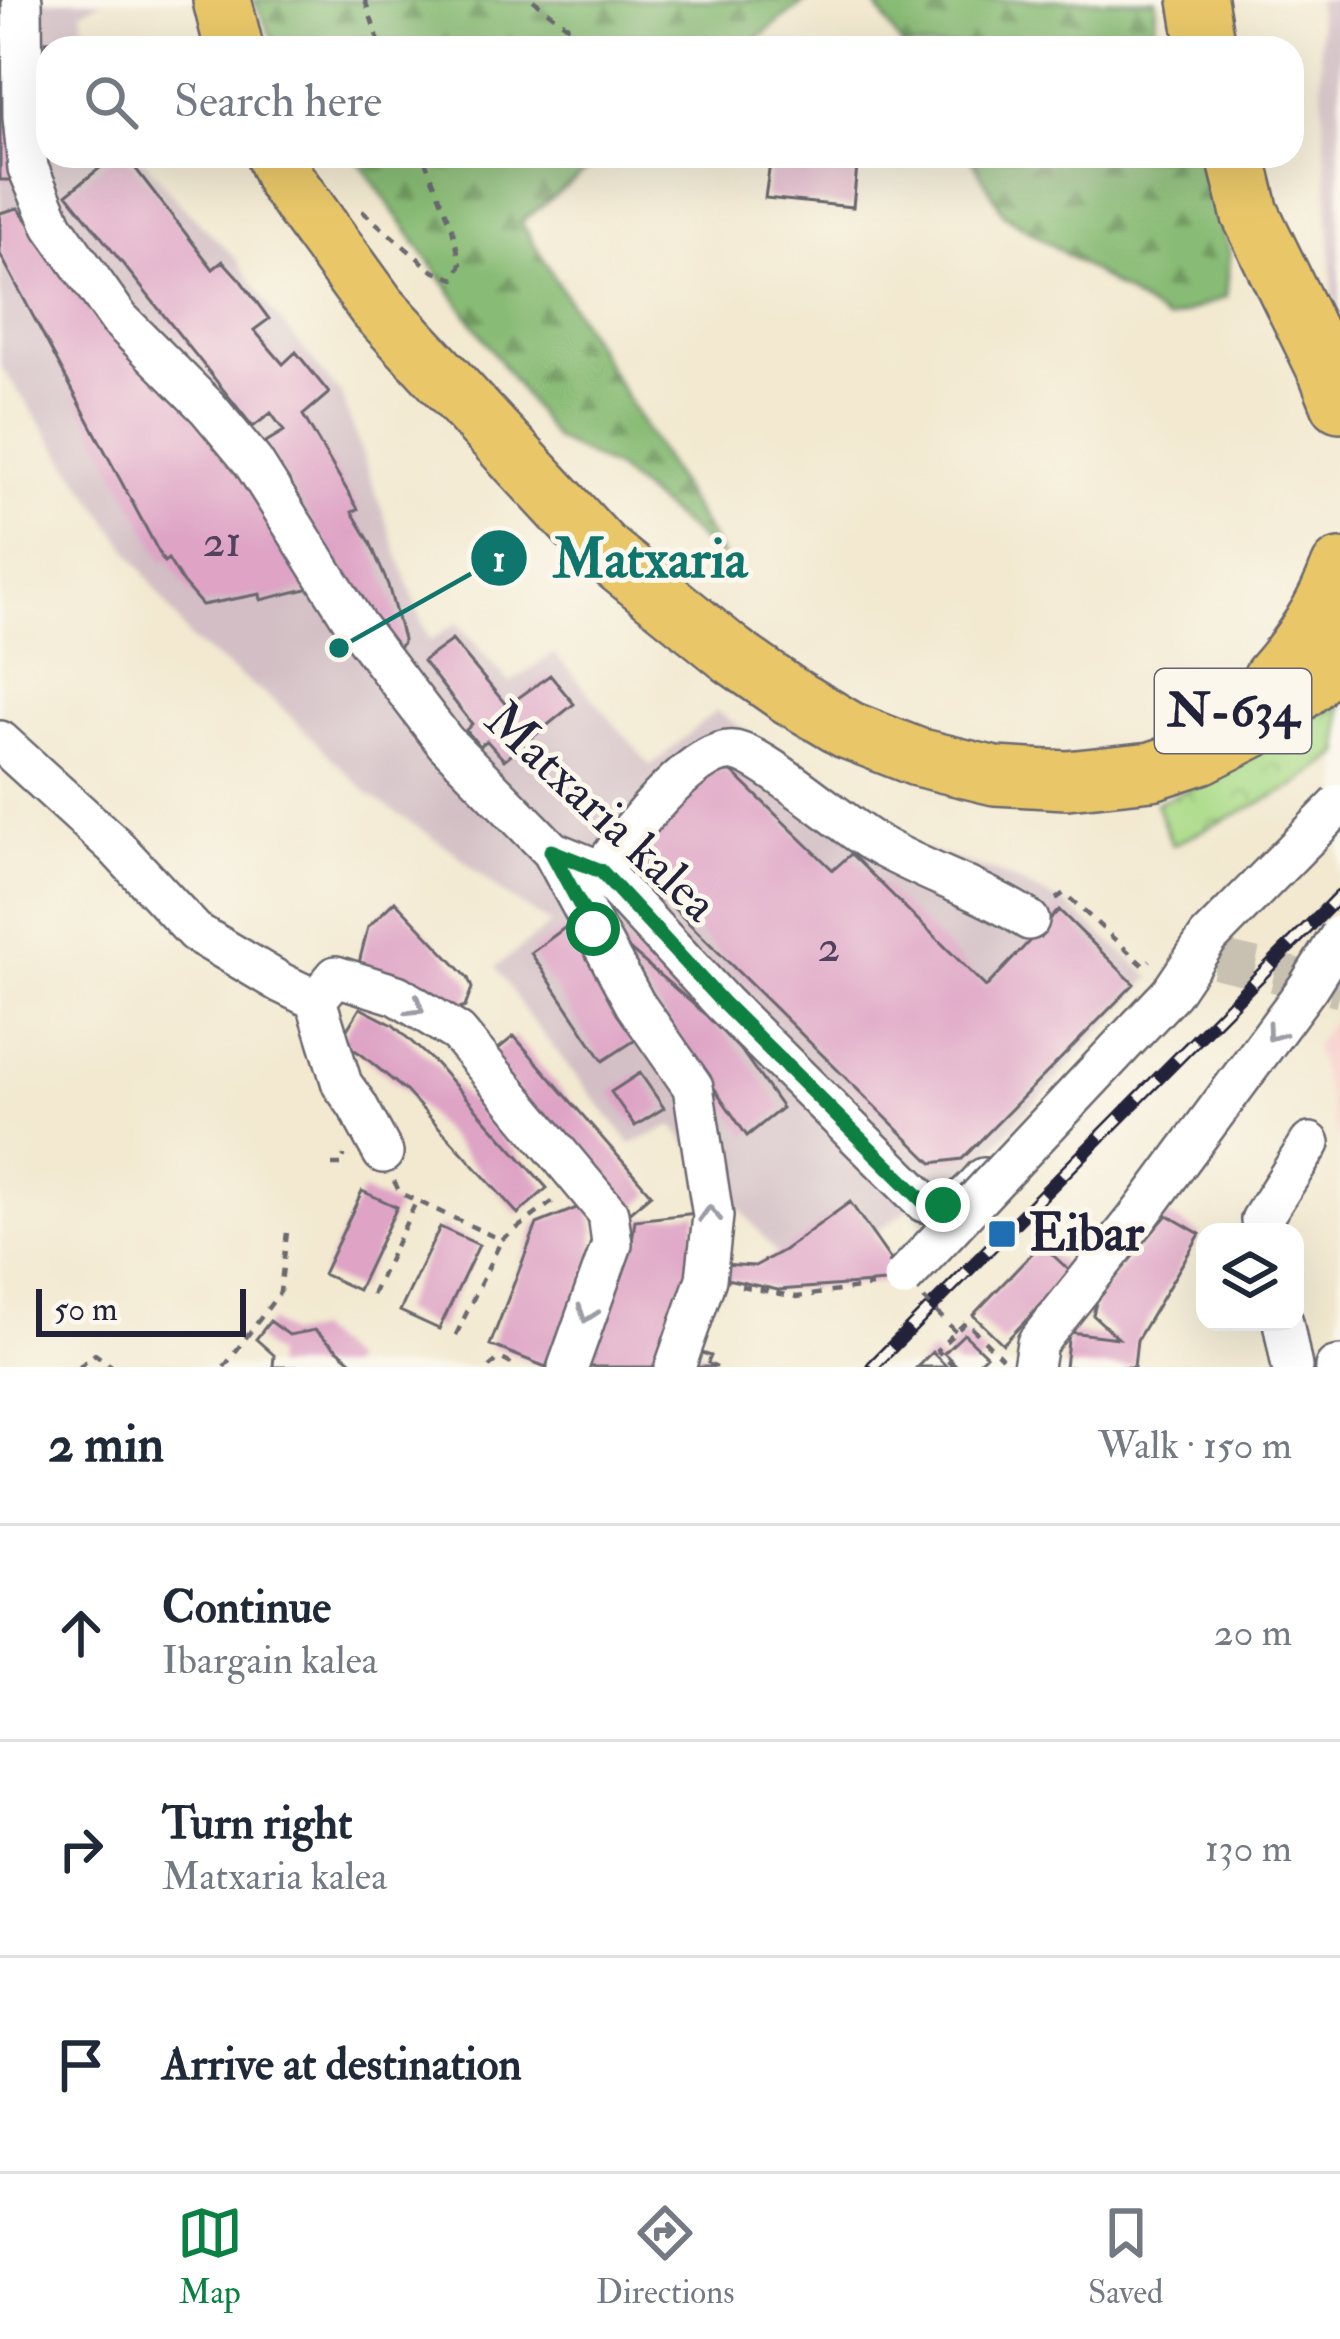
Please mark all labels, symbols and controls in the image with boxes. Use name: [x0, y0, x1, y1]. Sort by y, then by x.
search box: [36, 36, 1304, 168]
icon: search: [78, 69, 144, 135]
text: Search here: [174, 74, 382, 130]
callout: Matxaria: [469, 513, 772, 603]
house number: 21: [203, 514, 241, 570]
text: Matxaria: [552, 526, 749, 594]
text: 1: [493, 537, 505, 582]
road number: N-634: [1155, 669, 1311, 753]
street label: Matxaria kalea: [471, 688, 731, 937]
route start: [566, 902, 620, 956]
house number: 2: [818, 919, 840, 975]
one-way arrow: [403, 992, 425, 1015]
one-way arrow: [1266, 1020, 1288, 1041]
route end: [916, 1178, 970, 1232]
place label: Eibar: [1029, 1202, 1145, 1266]
one-way arrow: [697, 1204, 723, 1222]
marker: Eibar: [986, 1218, 1018, 1250]
map controls: [1196, 1223, 1304, 1331]
button: layers: [1196, 1223, 1304, 1331]
scale bar: [36, 1283, 246, 1336]
text: 50 m: [54, 1289, 118, 1330]
one-way arrow: [577, 1302, 601, 1323]
text: 2 min: [48, 1413, 164, 1477]
text: Walk · 150 m: [1098, 1421, 1292, 1470]
text: Continue: [162, 1580, 331, 1636]
icon: ahead: [48, 1600, 114, 1666]
text: 20 m: [1214, 1608, 1292, 1657]
text: Ibargain kalea: [162, 1636, 378, 1685]
text: Turn right: [162, 1796, 352, 1852]
icon: right: [48, 1816, 114, 1882]
text: 130 m: [1205, 1824, 1292, 1873]
text: Matxaria kalea: [162, 1852, 387, 1901]
icon: arrive: [48, 2032, 114, 2098]
text: Arrive at destination: [162, 2037, 522, 2093]
tab: Map: [177, 2200, 243, 2313]
tab: Directions: [596, 2200, 735, 2313]
tab: Saved: [1088, 2200, 1163, 2313]

